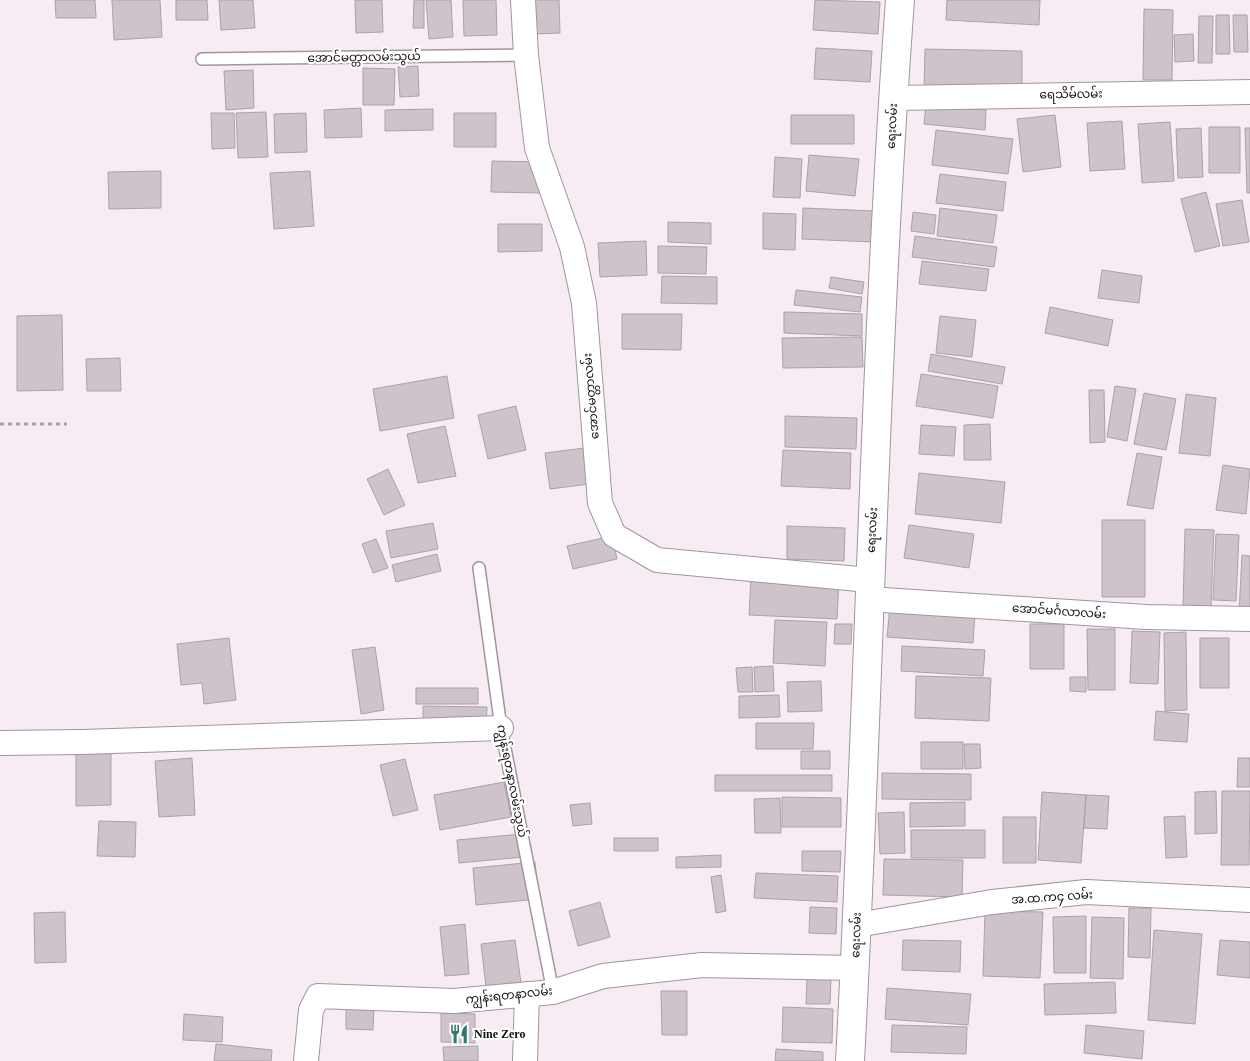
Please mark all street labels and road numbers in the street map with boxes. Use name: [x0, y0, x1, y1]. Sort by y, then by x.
street label: အောင်မတ္တာလမ်းသွယ်: [307, 47, 421, 68]
street label: ရေသိမ်လမ်း: [1039, 84, 1103, 105]
street label: ရေးလမ်း: [882, 103, 903, 149]
street label: အောင်မတ္တာလမ်း: [578, 352, 605, 440]
street label: ရေးလမ်း: [862, 507, 883, 553]
street label: အောင်မင်္ဂလာလမ်း: [1011, 599, 1107, 621]
street label: ကျွန်းရတနာလမ်းသွယ်: [490, 723, 532, 839]
street label: အ.ထ.က၄ လမ်း: [1010, 885, 1094, 910]
street label: ရေးလမ်း: [846, 912, 867, 958]
street label: ကျွန်းရတနာလမ်း: [465, 981, 554, 1011]

